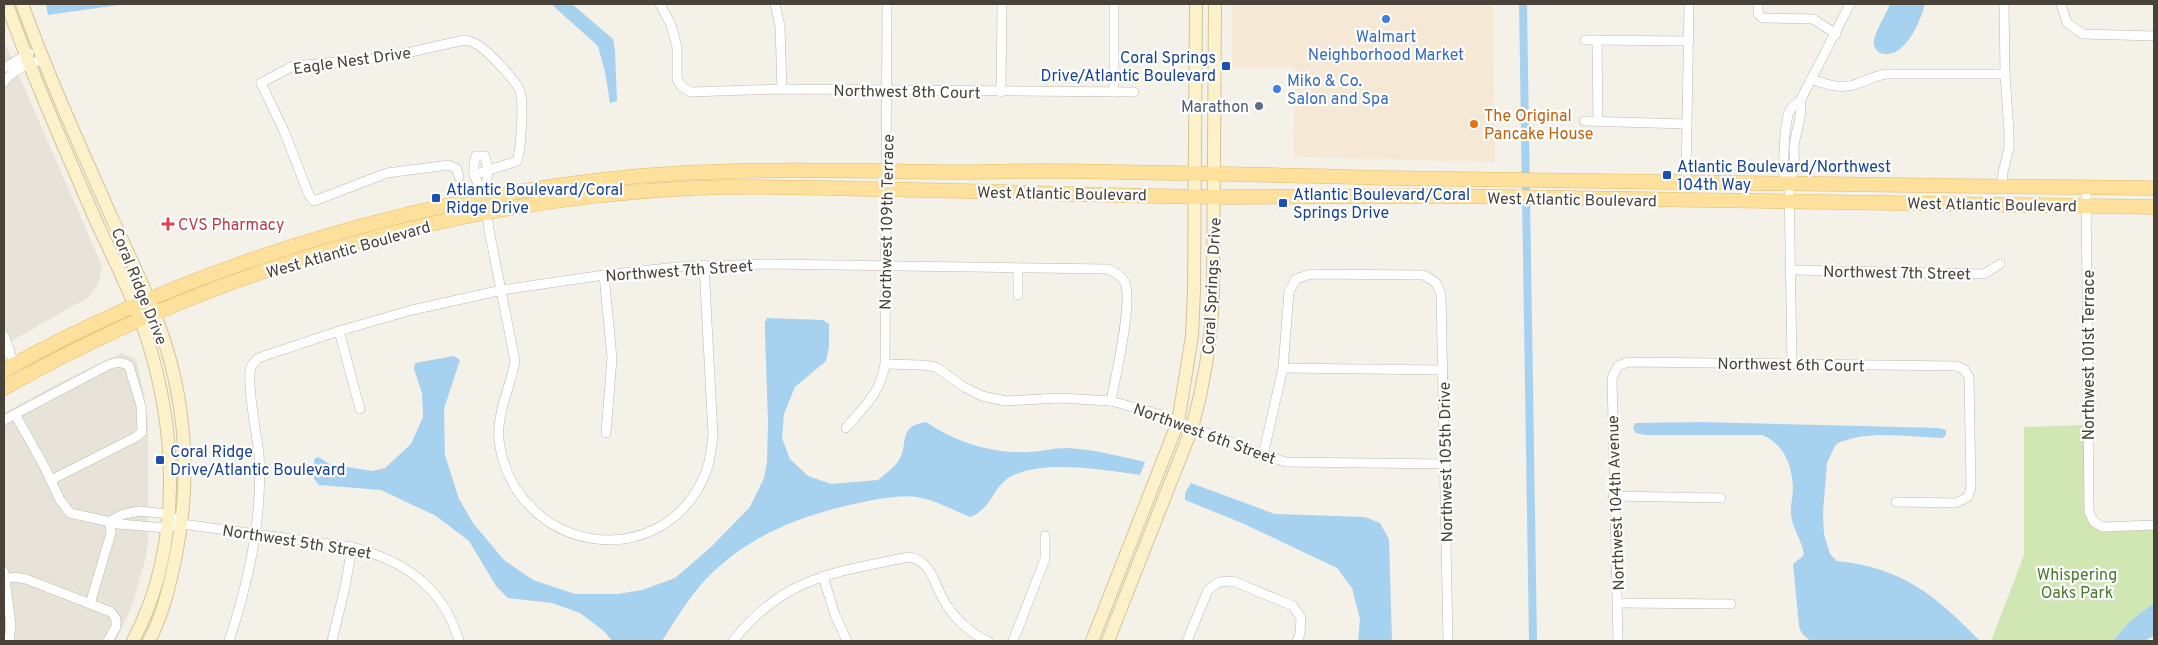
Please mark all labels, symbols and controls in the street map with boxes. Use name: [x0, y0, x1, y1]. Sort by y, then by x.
marker: Walmart Neighborhood Market: [1380, 13, 1392, 25]
place label: Walmart Neighborhood Market: [1308, 28, 1464, 66]
street label: Eagle Nest Drive: [292, 44, 412, 80]
place label: Coral Springs Drive/Atlantic Boulevard: [1040, 49, 1216, 87]
marker: Coral Springs Drive/Atlantic Boulevard: [1220, 60, 1232, 72]
place label: Miko & Co. Salon and Spa: [1287, 72, 1389, 110]
street label: Northwest 8th Court: [833, 82, 981, 104]
marker: Miko & Co. Salon and Spa: [1271, 83, 1283, 95]
place label: Marathon: [1181, 98, 1249, 118]
marker: Marathon: [1253, 100, 1265, 112]
place label: The Original Pancake House: [1484, 107, 1593, 145]
marker: The Original Pancake House: [1468, 118, 1480, 130]
street label: Northwest 109th Terrace: [876, 134, 900, 310]
place label: Atlantic Boulevard/Northwest 104th Way: [1677, 158, 1891, 196]
marker: Atlantic Boulevard/Northwest 104th Way: [1661, 169, 1673, 181]
place label: Atlantic Boulevard/Coral Ridge Drive: [446, 181, 623, 219]
street label: West Atlantic Boulevard: [977, 184, 1147, 206]
place label: Atlantic Boulevard/Coral Springs Drive: [1293, 186, 1470, 224]
street label: West Atlantic Boulevard: [1487, 190, 1657, 212]
marker: Atlantic Boulevard/Coral Ridge Drive: [430, 192, 442, 204]
street label: West Atlantic Boulevard: [1907, 195, 2077, 217]
marker: Atlantic Boulevard/Coral Springs Drive: [1277, 197, 1289, 209]
place label: CVS Pharmacy: [178, 216, 284, 236]
street label: Coral Springs Drive: [1199, 217, 1227, 355]
marker: CVS Pharmacy: [162, 218, 174, 230]
street label: West Atlantic Boulevard: [264, 218, 433, 284]
street label: Coral Ridge Drive: [106, 225, 171, 348]
street label: Northwest 7th Street: [605, 257, 754, 287]
street label: Northwest 7th Street: [1823, 263, 1971, 285]
street label: Northwest 101st Terrace: [2080, 270, 2100, 440]
street label: Northwest 6th Court: [1717, 355, 1865, 377]
street label: Northwest 105th Drive: [1436, 381, 1458, 542]
street label: Northwest 6th Street: [1130, 400, 1278, 470]
street label: Northwest 104th Avenue: [1604, 415, 1630, 591]
place label: Coral Ridge Drive/Atlantic Boulevard: [170, 443, 346, 481]
marker: Coral Ridge Drive/Atlantic Boulevard: [154, 454, 166, 466]
street label: Northwest 5th Street: [221, 521, 373, 565]
park label: Whispering Oaks Park: [2037, 566, 2117, 604]

